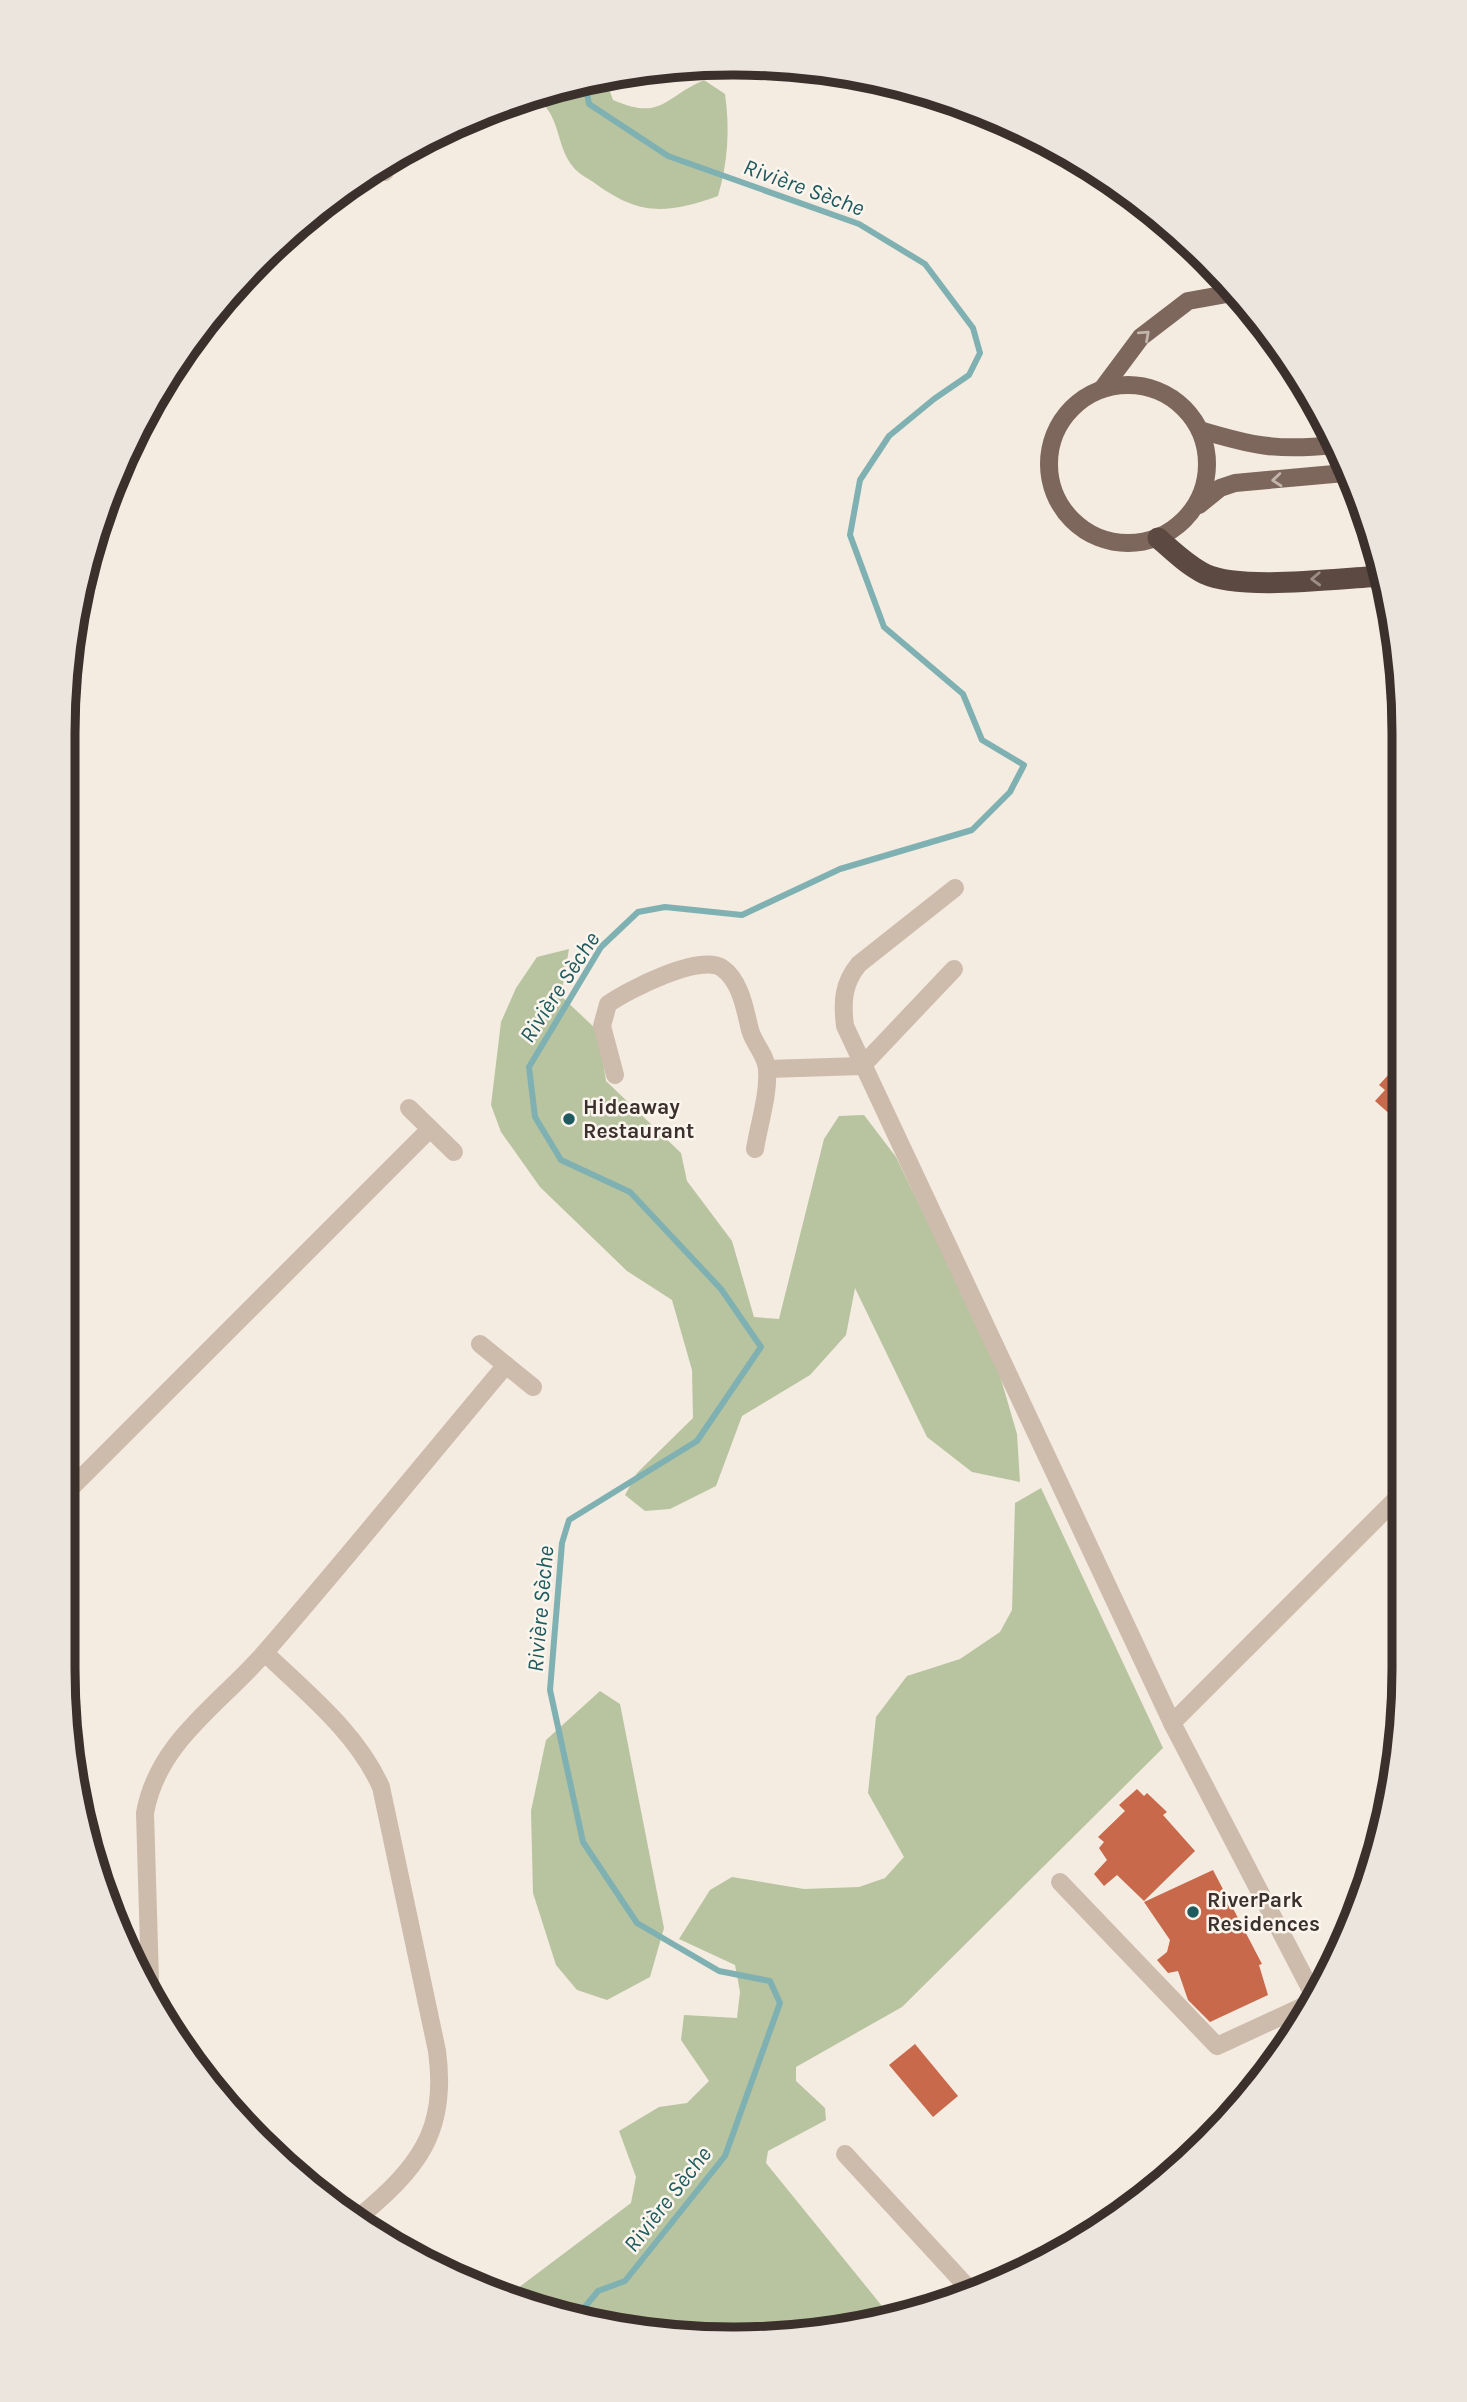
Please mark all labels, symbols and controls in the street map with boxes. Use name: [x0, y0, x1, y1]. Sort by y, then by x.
water label: Rivière Sèche: [740, 153, 868, 222]
one-way arrow: [1137, 331, 1150, 343]
one-way arrow: [1271, 472, 1282, 487]
one-way arrow: [1310, 571, 1320, 587]
water label: Rivière Sèche: [514, 927, 605, 1048]
place label: Hideaway Restaurant: [583, 1095, 694, 1143]
marker: Hideaway Restaurant: [561, 1111, 577, 1127]
water label: Rivière Sèche: [522, 1544, 559, 1673]
place label: RiverPark Residences: [1207, 1888, 1320, 1936]
marker: RiverPark Residences: [1185, 1904, 1201, 1920]
water label: Rivière Sèche: [618, 2141, 717, 2257]

